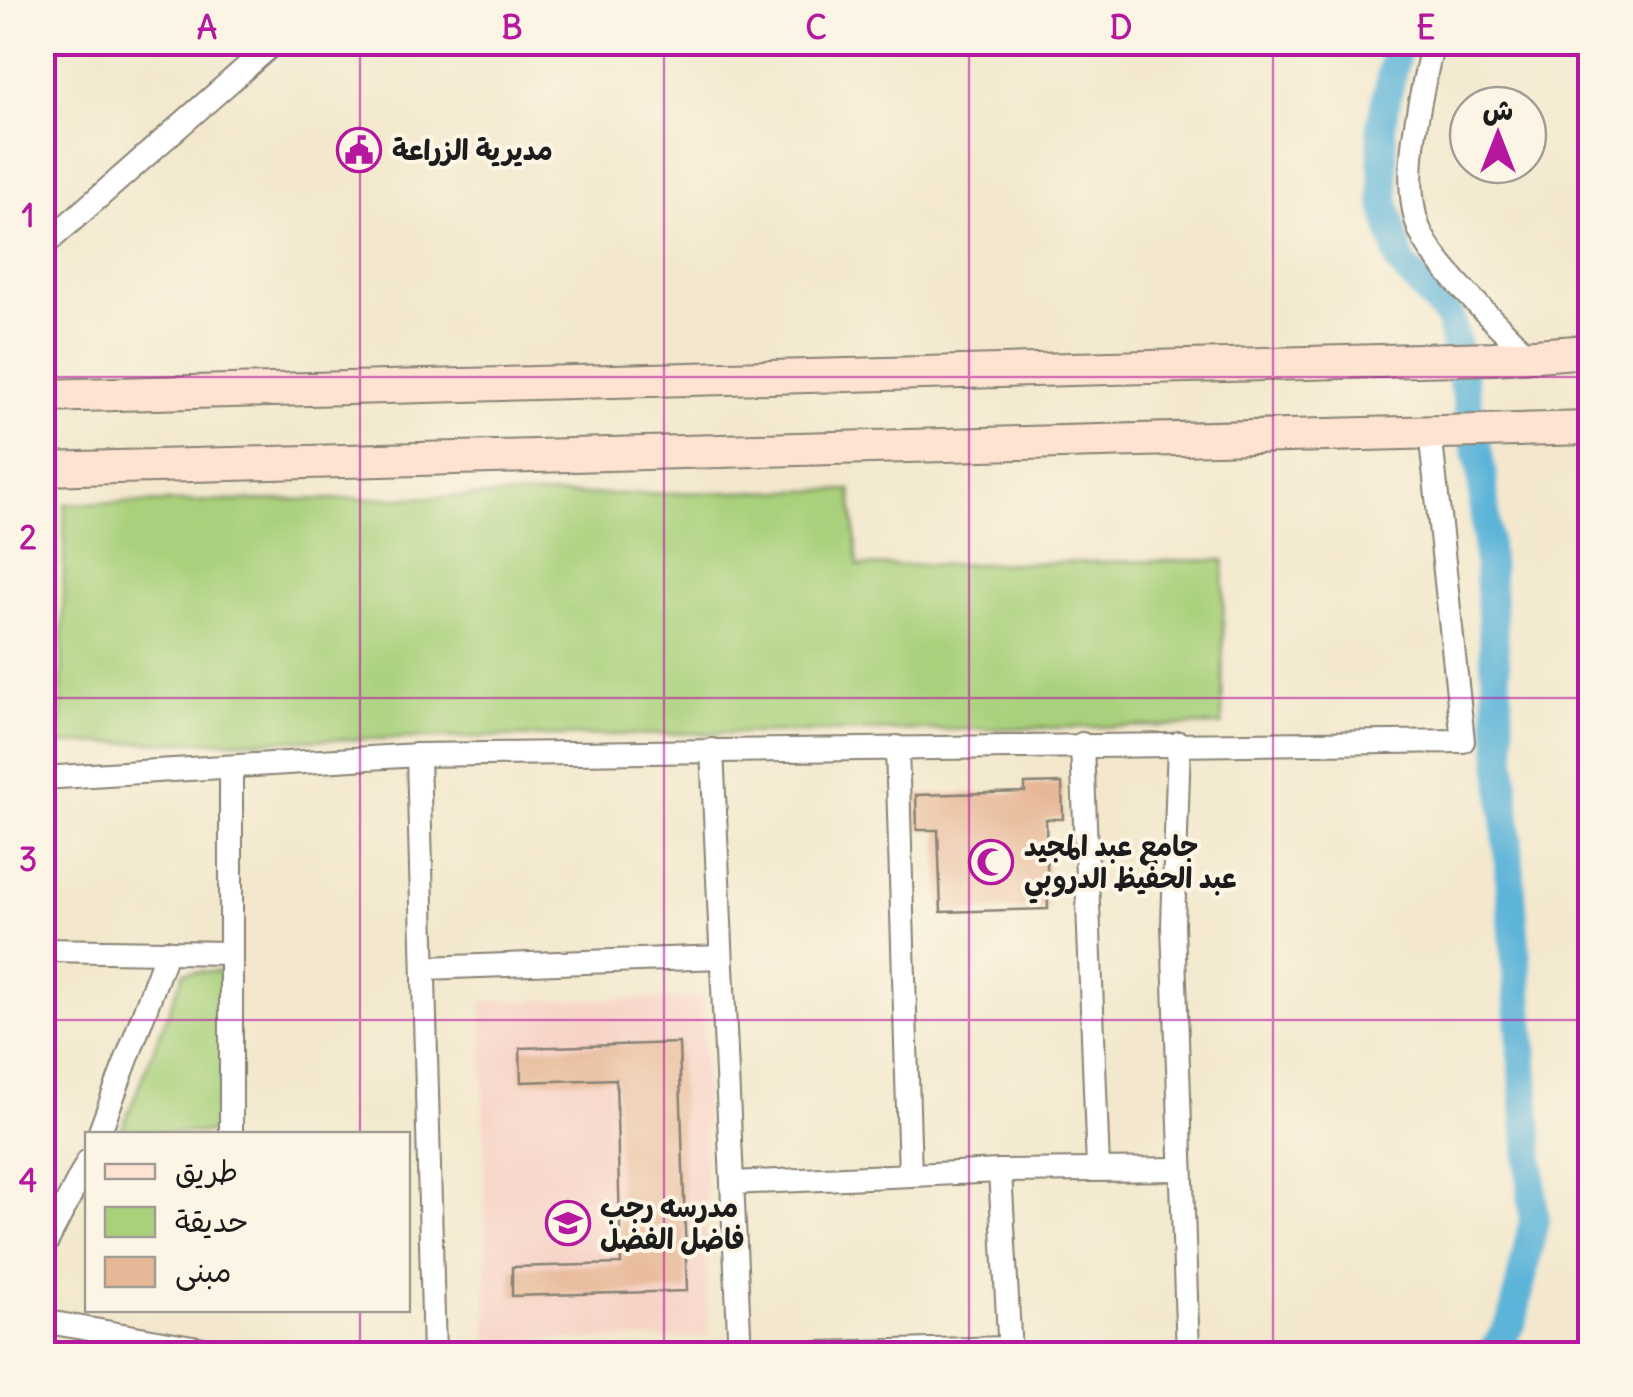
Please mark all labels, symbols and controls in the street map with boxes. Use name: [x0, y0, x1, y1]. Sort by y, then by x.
text: A: [197, 7, 217, 48]
text: B: [502, 7, 522, 48]
text: C: [805, 7, 827, 48]
text: D: [1110, 7, 1132, 48]
text: E: [1417, 7, 1435, 48]
north arrow: [1448, 85, 1548, 185]
text: ش: [1483, 92, 1513, 128]
public building icon: مديرية الزراعة: [336, 127, 382, 173]
place label: مديرية الزراعة: [392, 132, 553, 168]
text: 1: [22, 195, 34, 236]
text: 2: [19, 517, 37, 558]
place label: جامع عبد المجيد عبد الحفيظ الدروبي: [1024, 828, 1236, 904]
text: 3: [19, 839, 37, 880]
mosque icon: جامع عبد المجيد عبد الحفيظ الدروبي: [968, 839, 1014, 885]
legend: [85, 1132, 410, 1312]
text: طريق: [175, 1152, 238, 1190]
text: 4: [19, 1160, 37, 1201]
place label: مدرسه رجب فاضل الفضل: [600, 1189, 745, 1257]
school or university icon: مدرسه رجب فاضل الفضل: [545, 1200, 591, 1246]
text: حديقة: [175, 1202, 249, 1240]
text: مبنى: [175, 1252, 231, 1291]

